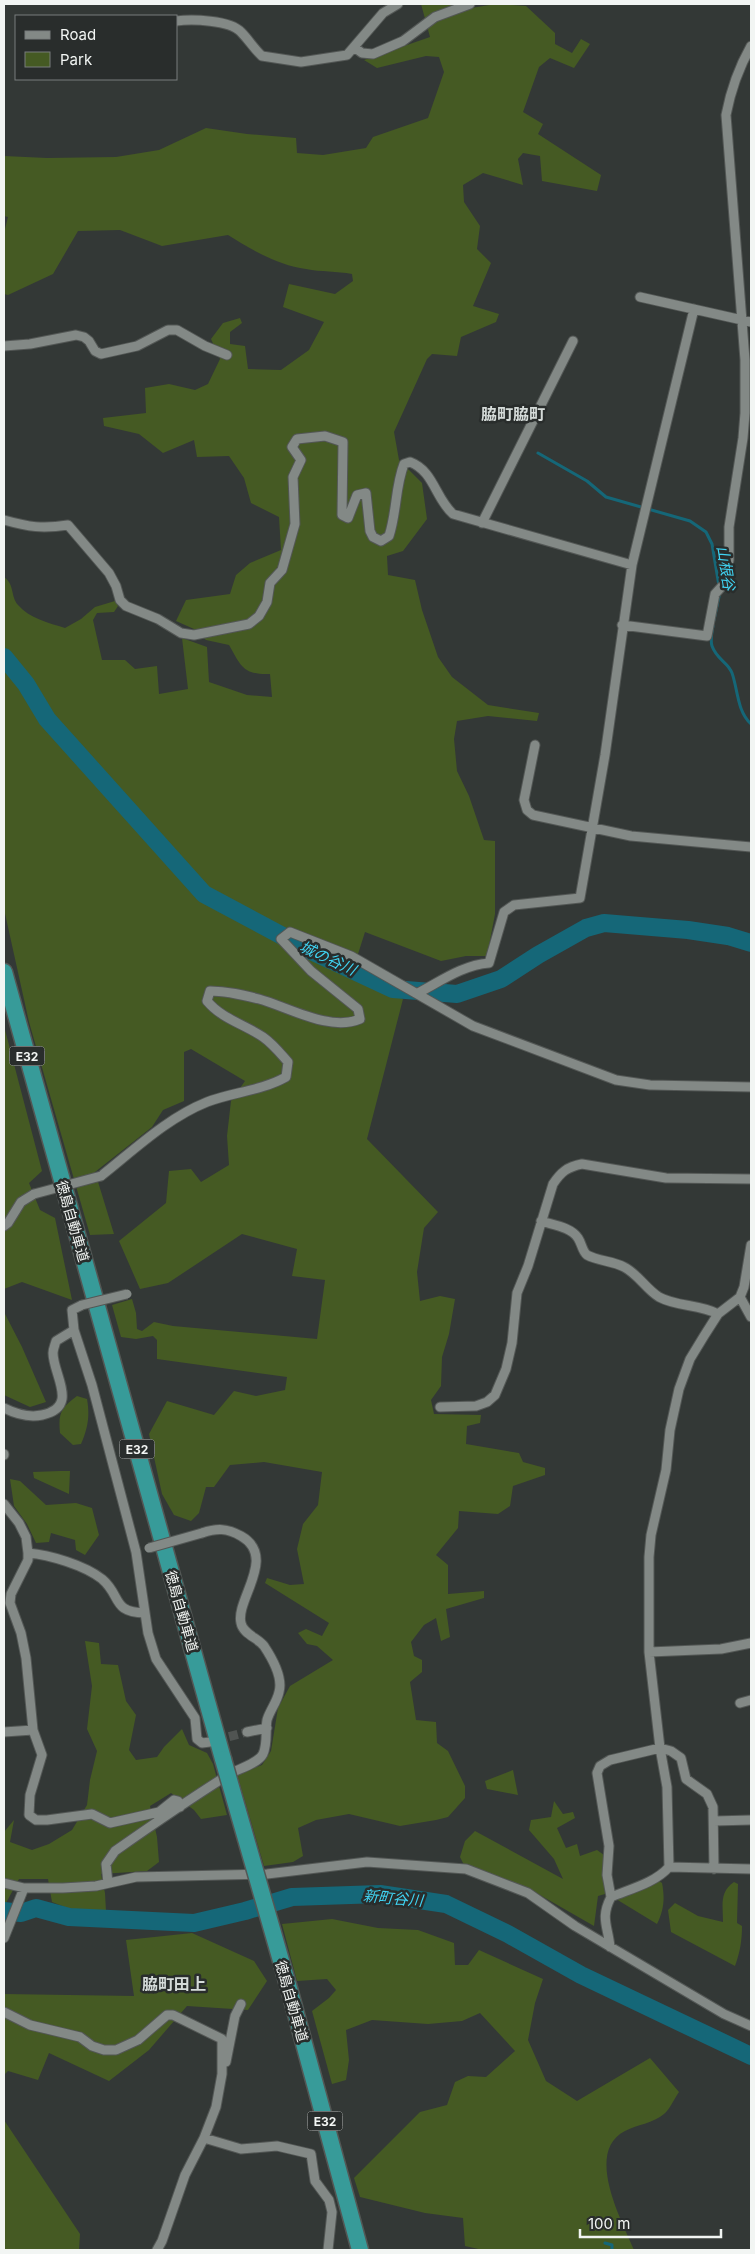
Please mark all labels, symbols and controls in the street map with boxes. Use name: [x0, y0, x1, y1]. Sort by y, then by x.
legend: [15, 15, 178, 80]
text: Road: [60, 25, 96, 44]
text: Park: [60, 50, 93, 69]
district label: 脇町脇町: [481, 404, 545, 424]
water label: 山根谷: [713, 544, 739, 594]
water label: 城の谷川: [297, 937, 361, 980]
road number: E32: [10, 1046, 44, 1066]
street label: 徳島自動車道: [53, 1178, 93, 1264]
road number: E32: [120, 1440, 154, 1458]
street label: 徳島自動車道: [162, 1568, 202, 1654]
water label: 新町谷川: [362, 1886, 426, 1910]
street label: 徳島自動車道: [272, 1958, 312, 2044]
district label: 脇町田上: [142, 1974, 206, 1994]
road number: E32: [308, 2112, 342, 2130]
scale bar: [580, 2206, 721, 2238]
text: 100 m: [588, 2214, 630, 2233]

